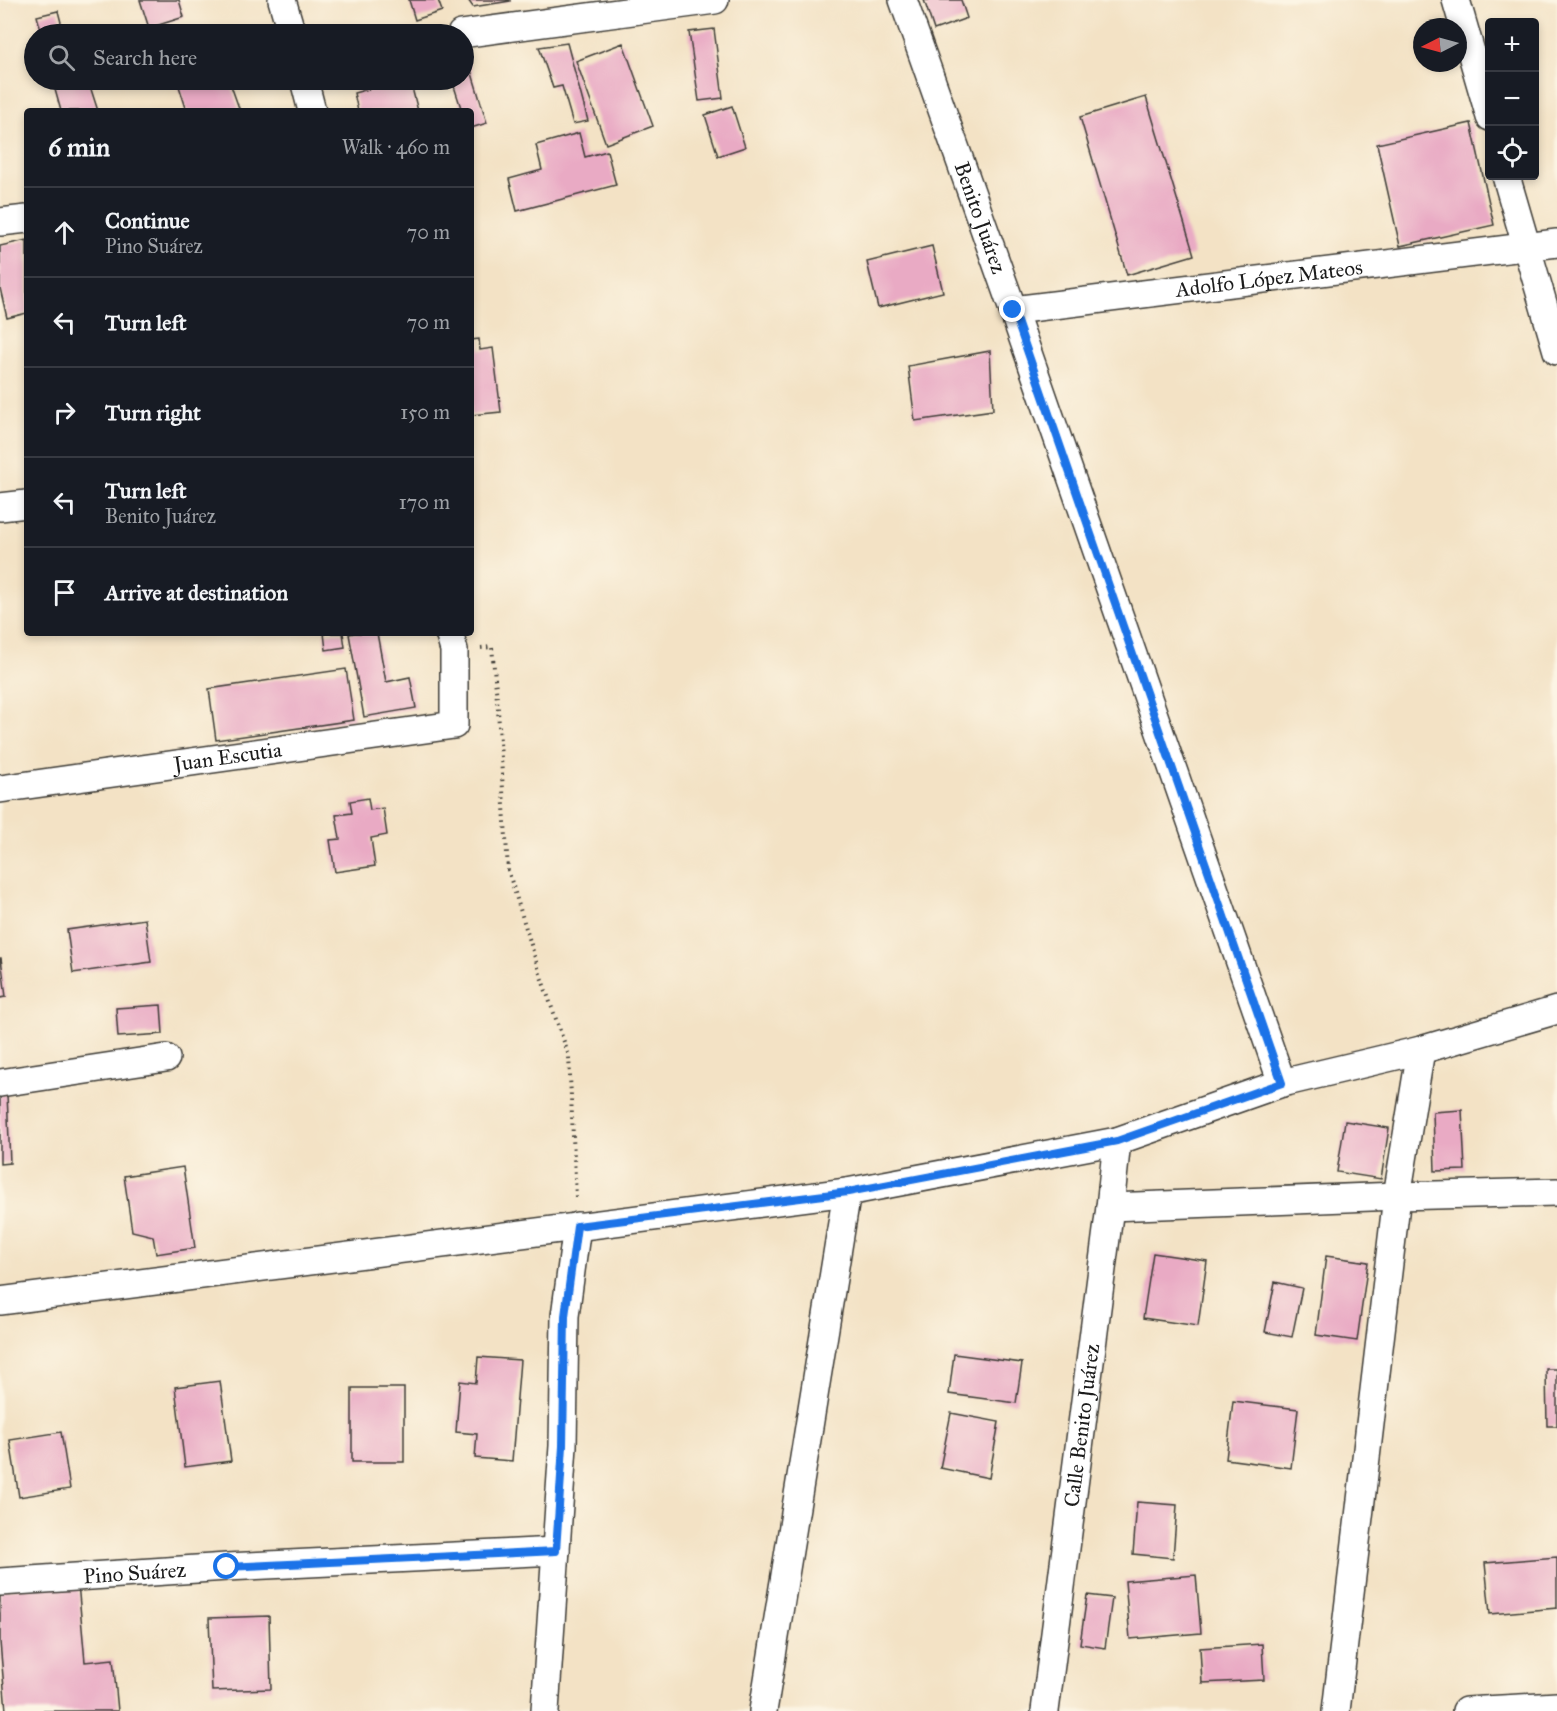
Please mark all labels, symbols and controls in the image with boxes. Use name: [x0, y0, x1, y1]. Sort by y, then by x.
north arrow: [1413, 18, 1467, 72]
map controls: [1485, 18, 1539, 180]
button: +: [1485, 18, 1539, 72]
search box: [24, 24, 474, 90]
icon: search: [45, 41, 78, 74]
text: Search here: [93, 44, 197, 71]
button: −: [1485, 72, 1539, 126]
button: locate: [1485, 126, 1539, 180]
text: 6 min: [48, 131, 110, 163]
text: Walk · 460 m: [342, 135, 450, 159]
street label: Benito Juárez: [948, 158, 1012, 277]
text: Continue: [105, 207, 190, 234]
icon: ahead: [48, 216, 81, 249]
text: 70 m: [407, 220, 450, 244]
text: Pino Suárez: [105, 234, 203, 258]
street label: Adolfo López Mateos: [1173, 254, 1364, 303]
route end: [999, 296, 1025, 322]
icon: left: [48, 306, 81, 339]
text: Turn left: [105, 309, 187, 336]
text: 70 m: [407, 310, 450, 334]
icon: right: [48, 396, 81, 429]
text: Turn right: [105, 399, 201, 426]
text: 150 m: [400, 400, 450, 424]
text: Turn left: [105, 477, 187, 504]
icon: left: [48, 486, 81, 519]
text: 170 m: [399, 490, 450, 514]
text: Benito Juárez: [105, 504, 216, 528]
icon: arrive: [48, 576, 81, 609]
text: Arrive at destination: [105, 579, 288, 606]
street label: Juan Escutia: [170, 736, 284, 778]
street label: Calle Benito Juárez: [1058, 1342, 1105, 1509]
route start: [213, 1553, 239, 1579]
street label: Pino Suárez: [83, 1557, 187, 1589]

